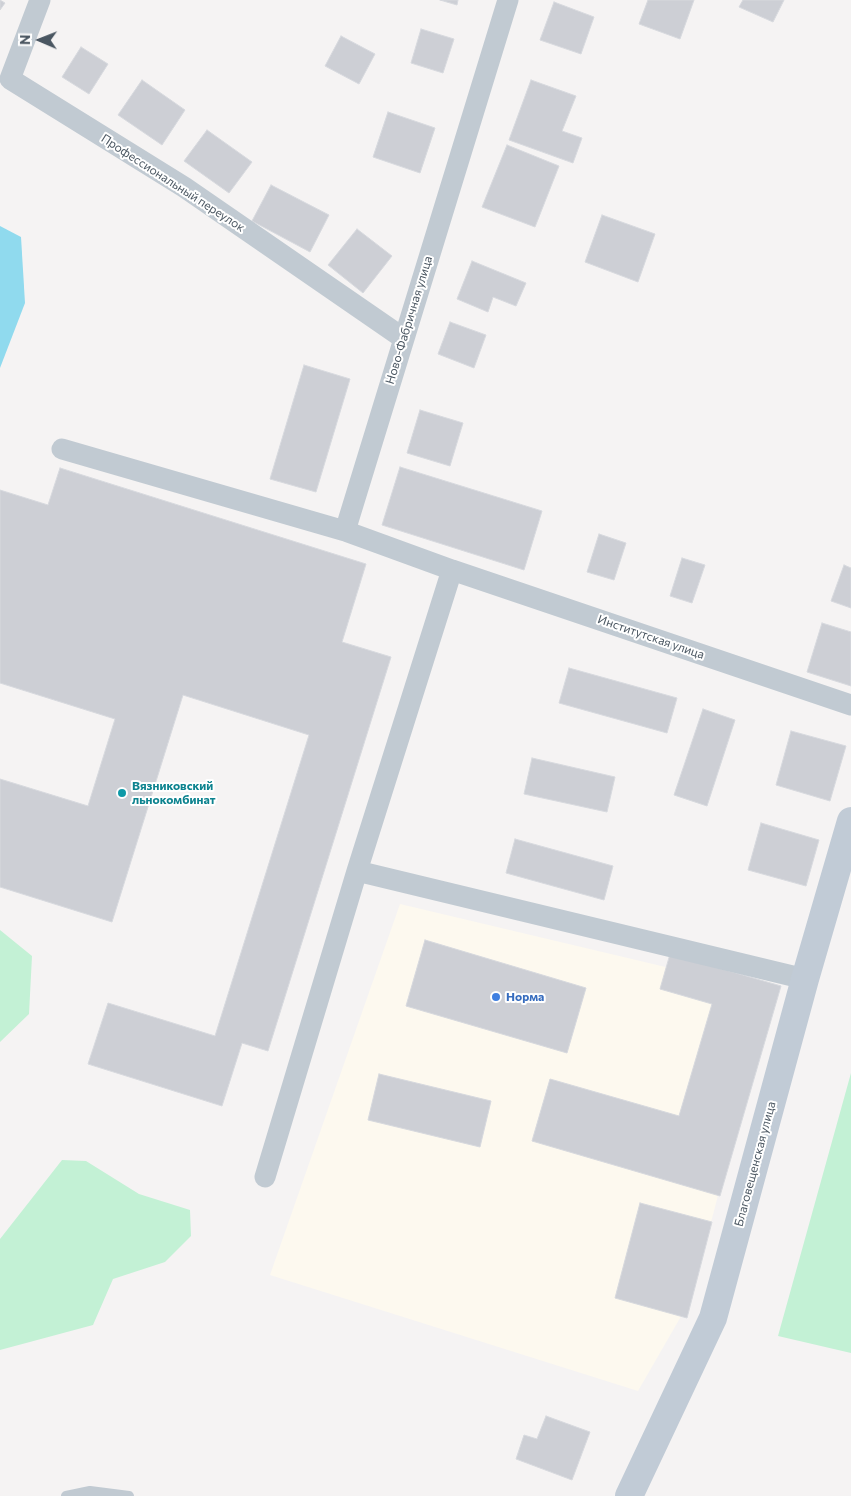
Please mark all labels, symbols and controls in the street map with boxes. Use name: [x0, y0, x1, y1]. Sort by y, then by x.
north arrow: [15, 15, 65, 65]
text: N: [16, 34, 33, 45]
street label: Профессиональный переулок: [98, 131, 248, 235]
street label: Ново-Фабричная улица: [383, 254, 435, 386]
street label: Институтская улица: [596, 612, 706, 662]
place label: Вязниковский льнокомбинат: [132, 779, 215, 807]
marker: Вязниковский льнокомбинат: [116, 787, 128, 799]
place label: Норма: [506, 990, 544, 1004]
marker: Норма: [490, 991, 502, 1003]
street label: Благовещенская улица: [731, 1100, 779, 1228]

